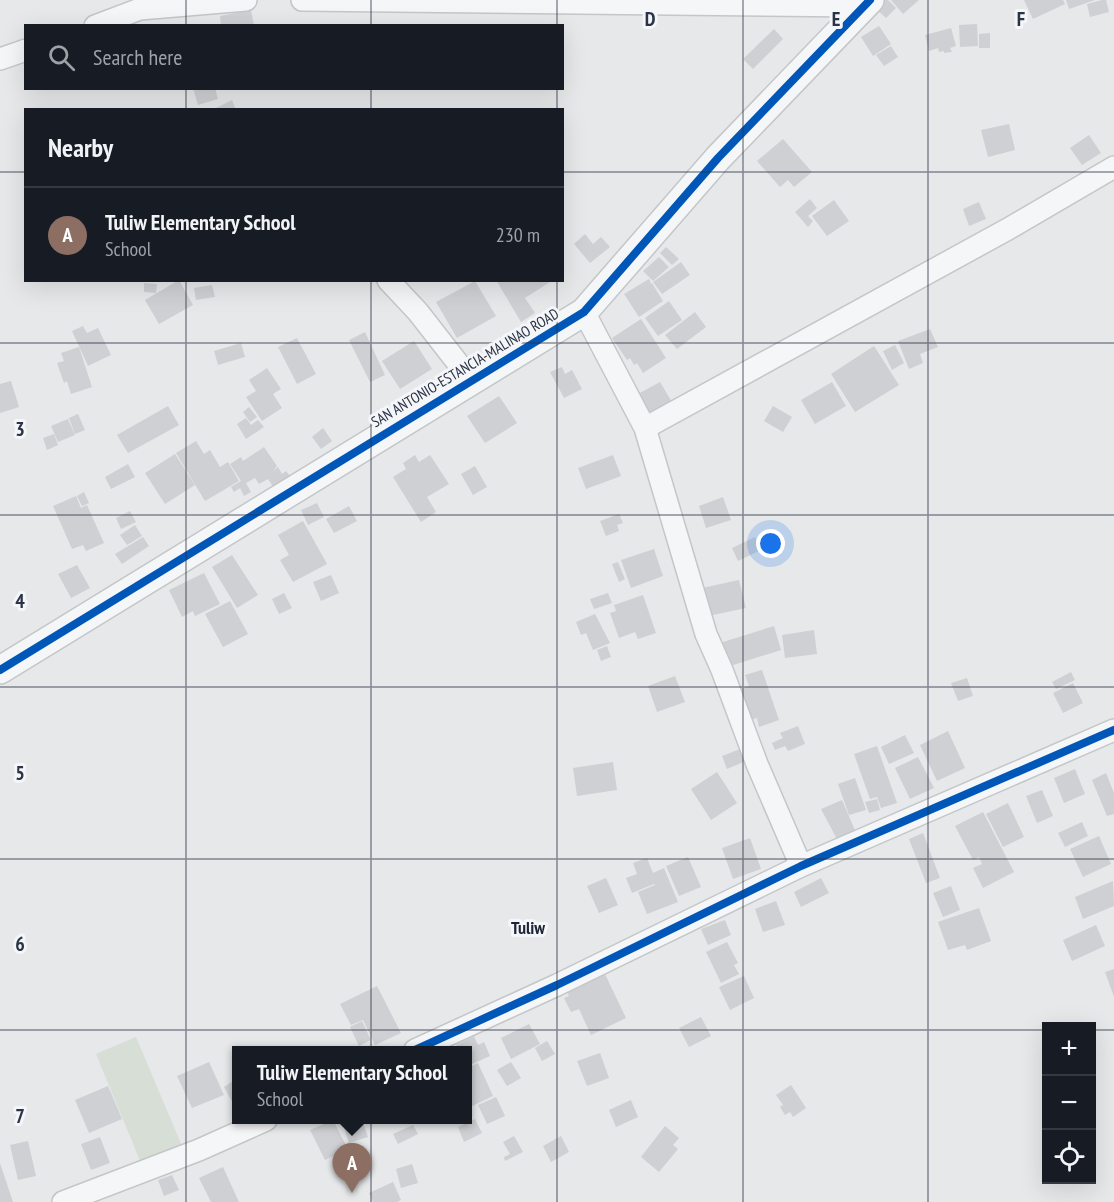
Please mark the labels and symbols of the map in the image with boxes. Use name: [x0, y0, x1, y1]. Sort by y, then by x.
text: D: [645, 6, 656, 32]
text: E: [832, 6, 840, 32]
text: F: [1017, 6, 1025, 32]
street label: SAN ANTONIO-ESTANCIA-MALINAO ROAD: [367, 304, 562, 431]
text: 3: [15, 416, 25, 442]
your location: [756, 529, 785, 558]
text: 4: [15, 588, 25, 614]
text: 5: [15, 760, 25, 786]
district label: Tuliw: [511, 916, 545, 939]
text: 6: [15, 931, 25, 957]
text: 7: [15, 1103, 25, 1129]
pin: A: [332, 1144, 372, 1193]

